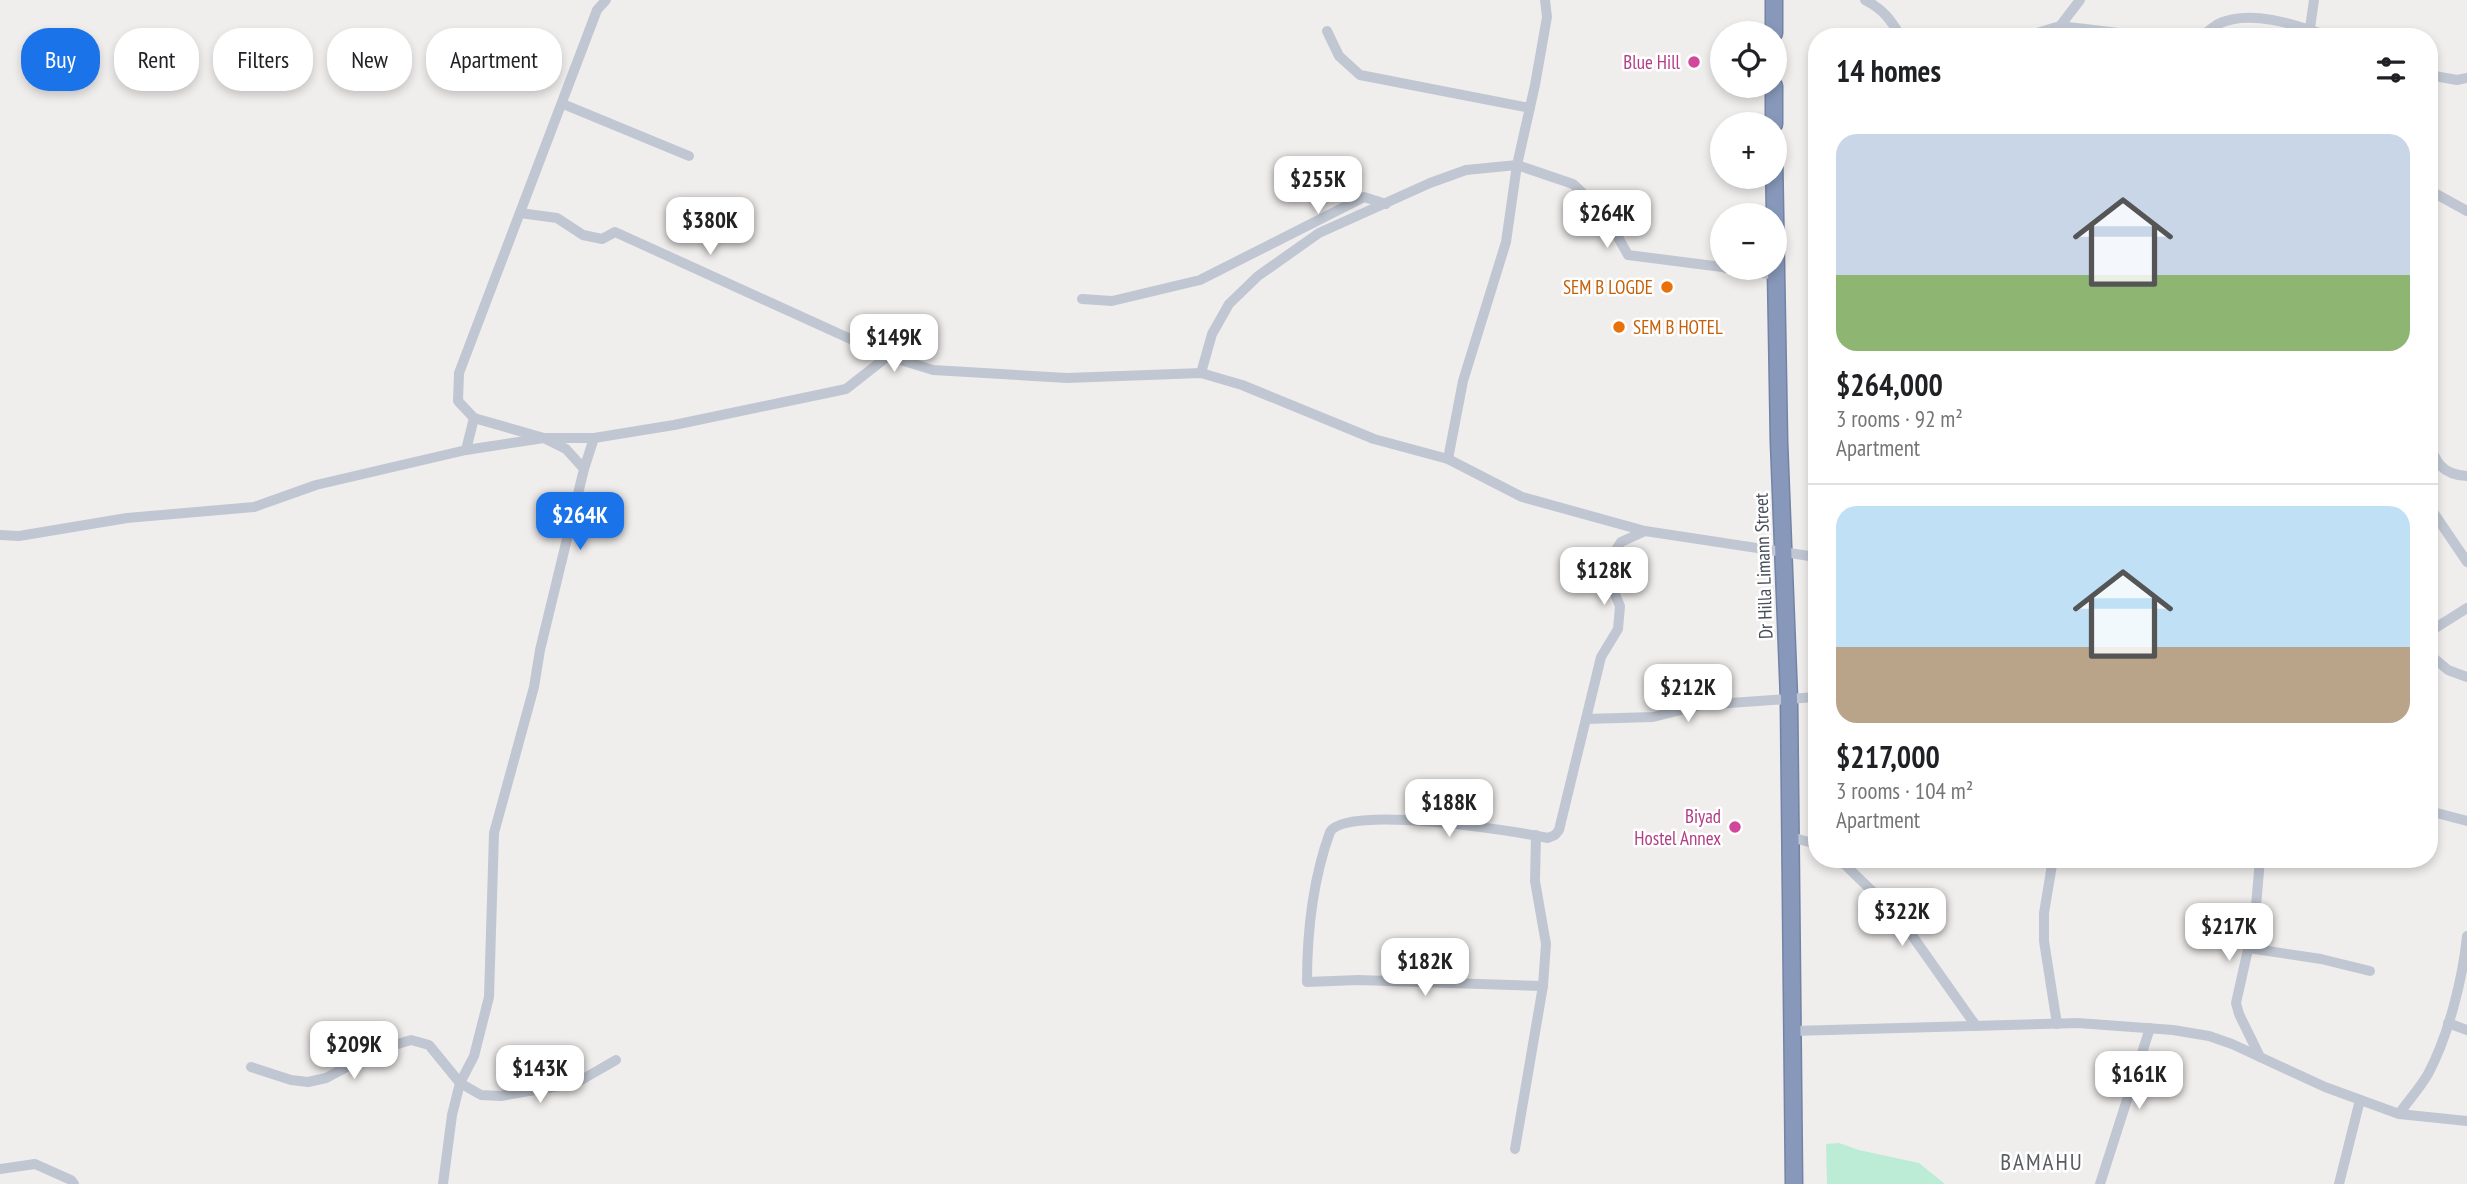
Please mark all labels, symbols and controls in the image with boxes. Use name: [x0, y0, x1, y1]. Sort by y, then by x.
map controls: [1710, 21, 1787, 280]
button: locate: [1710, 21, 1787, 98]
chip: Buy: [21, 28, 100, 91]
chip: Rent: [114, 28, 199, 91]
chip: Filters: [213, 28, 313, 91]
chip: New: [327, 28, 412, 91]
chip: Apartment: [426, 28, 562, 91]
place label: Blue Hill: [1623, 50, 1681, 74]
text: 14 homes: [1836, 51, 1941, 90]
icon: filters: [2372, 51, 2410, 89]
marker: Blue Hill: [1686, 54, 1702, 70]
button: +: [1710, 112, 1787, 189]
pin: $255K: [1269, 156, 1367, 216]
text: $255K: [1290, 164, 1346, 193]
icon: home: [2060, 179, 2186, 305]
pin: $264K: [1558, 190, 1656, 250]
pin: $380K: [661, 198, 759, 257]
text: $264K: [1579, 198, 1635, 227]
button: −: [1710, 203, 1787, 280]
text: $380K: [682, 205, 738, 234]
place label: SEM B LOGDE: [1563, 275, 1653, 299]
marker: SEM B LOGDE: [1659, 279, 1675, 295]
pin: $149K: [845, 314, 943, 374]
place label: SEM B HOTEL: [1633, 315, 1723, 339]
marker: SEM B HOTEL: [1611, 319, 1627, 335]
text: $149K: [866, 322, 922, 351]
text: $264,000: [1836, 365, 1943, 404]
text: 3 rooms · 92 m²: [1836, 404, 1963, 433]
text: Apartment: [1836, 433, 1920, 462]
pin: $264K: [531, 492, 629, 552]
street label: Dr Hilla Limann Street: [1748, 492, 1778, 639]
text: $264K: [552, 500, 608, 529]
pin: $128K: [1555, 548, 1653, 607]
icon: home: [2060, 551, 2186, 677]
text: $128K: [1576, 555, 1632, 584]
pin: $212K: [1639, 664, 1737, 724]
text: $212K: [1660, 672, 1716, 701]
text: $217,000: [1836, 737, 1940, 776]
text: 3 rooms · 104 m²: [1836, 776, 1973, 805]
pin: $188K: [1400, 780, 1498, 839]
text: $188K: [1421, 787, 1477, 816]
place label: Biyad Hostel Annex: [1634, 804, 1721, 850]
text: Apartment: [1836, 805, 1920, 834]
marker: Biyad Hostel Annex: [1727, 819, 1743, 835]
pin: $322K: [1853, 888, 1951, 948]
text: $322K: [1874, 896, 1930, 925]
pin: $217K: [2180, 904, 2278, 963]
text: $217K: [2201, 911, 2257, 940]
pin: $182K: [1376, 939, 1474, 998]
text: $182K: [1397, 946, 1453, 975]
pin: $209K: [305, 1021, 403, 1081]
text: $209K: [326, 1029, 382, 1058]
pin: $143K: [491, 1046, 589, 1105]
pin: $161K: [2090, 1052, 2188, 1111]
text: $143K: [512, 1053, 568, 1082]
text: $161K: [2111, 1059, 2167, 1088]
district label: BAMAHU: [2000, 1147, 2084, 1176]

